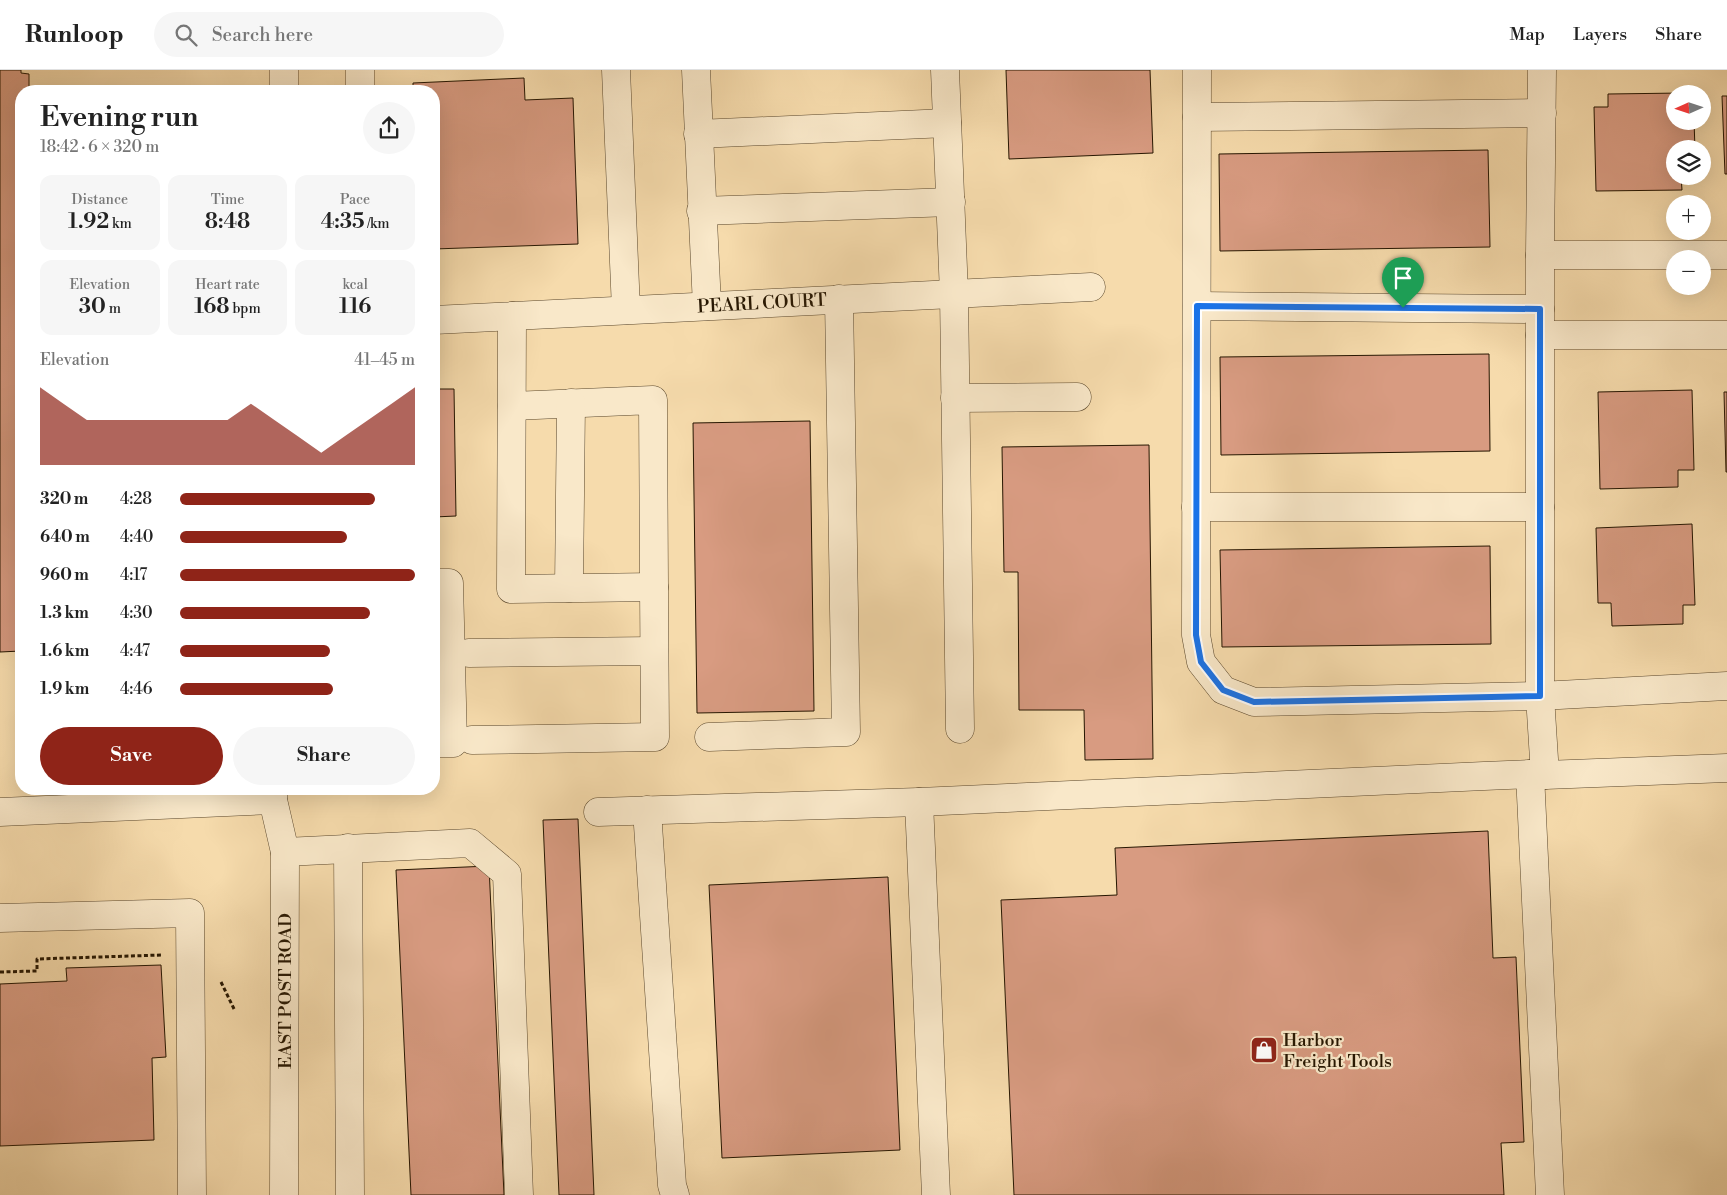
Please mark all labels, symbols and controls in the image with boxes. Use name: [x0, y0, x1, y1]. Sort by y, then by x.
search box: [154, 12, 504, 57]
text: Runloop: [25, 20, 124, 50]
icon: search: [172, 21, 200, 49]
text: Search here: [212, 23, 313, 47]
text: Map: [1510, 23, 1545, 46]
text: Layers: [1573, 23, 1627, 46]
text: Share: [1655, 23, 1702, 46]
north arrow: [1666, 85, 1711, 130]
map controls: [1666, 85, 1711, 295]
text: Evening run: [40, 100, 199, 135]
button: share: [363, 102, 415, 154]
text: 18:42 · 6 × 320 m: [40, 137, 159, 157]
button: layers: [1666, 140, 1711, 185]
text: Distance: [72, 191, 128, 209]
text: Time: [211, 191, 244, 209]
text: Pace: [340, 191, 370, 209]
button: +: [1666, 195, 1711, 240]
text: 1.92: [68, 209, 109, 235]
text: 8:48: [205, 209, 250, 235]
text: 4:35: [321, 209, 364, 235]
text: km: [109, 215, 132, 233]
text: /km: [364, 215, 390, 233]
button: −: [1666, 250, 1711, 295]
pin: [1382, 257, 1424, 308]
icon: arrive: [1389, 264, 1417, 292]
text: Elevation: [70, 276, 130, 294]
text: Heart rate: [195, 276, 260, 294]
text: kcal: [342, 276, 368, 294]
street label: PEARL COURT: [697, 289, 828, 318]
text: 30: [79, 294, 106, 320]
text: 168: [194, 294, 230, 320]
text: 116: [339, 294, 371, 320]
text: m: [106, 300, 121, 318]
text: bpm: [230, 300, 261, 318]
text: Elevation: [40, 350, 109, 370]
text: 41–45 m: [354, 350, 415, 370]
text: 320 m: [40, 489, 88, 509]
text: 4:28: [120, 489, 152, 509]
text: 640 m: [40, 527, 90, 547]
text: 4:40: [120, 527, 153, 547]
text: 960 m: [40, 565, 89, 585]
text: 4:17: [120, 565, 147, 585]
text: 1.3 km: [40, 603, 89, 623]
text: 4:30: [120, 603, 153, 623]
text: 1.6 km: [40, 641, 89, 661]
text: 4:47: [120, 641, 150, 661]
text: 1.9 km: [40, 679, 89, 699]
text: 4:46: [120, 679, 152, 699]
button: Save: [40, 727, 223, 785]
button: Share: [233, 727, 415, 785]
street label: EAST POST ROAD: [274, 913, 297, 1069]
place label: Harbor Freight Tools: [1283, 1029, 1392, 1073]
shop icon: Harbor Freight Tools: [1249, 1035, 1279, 1065]

